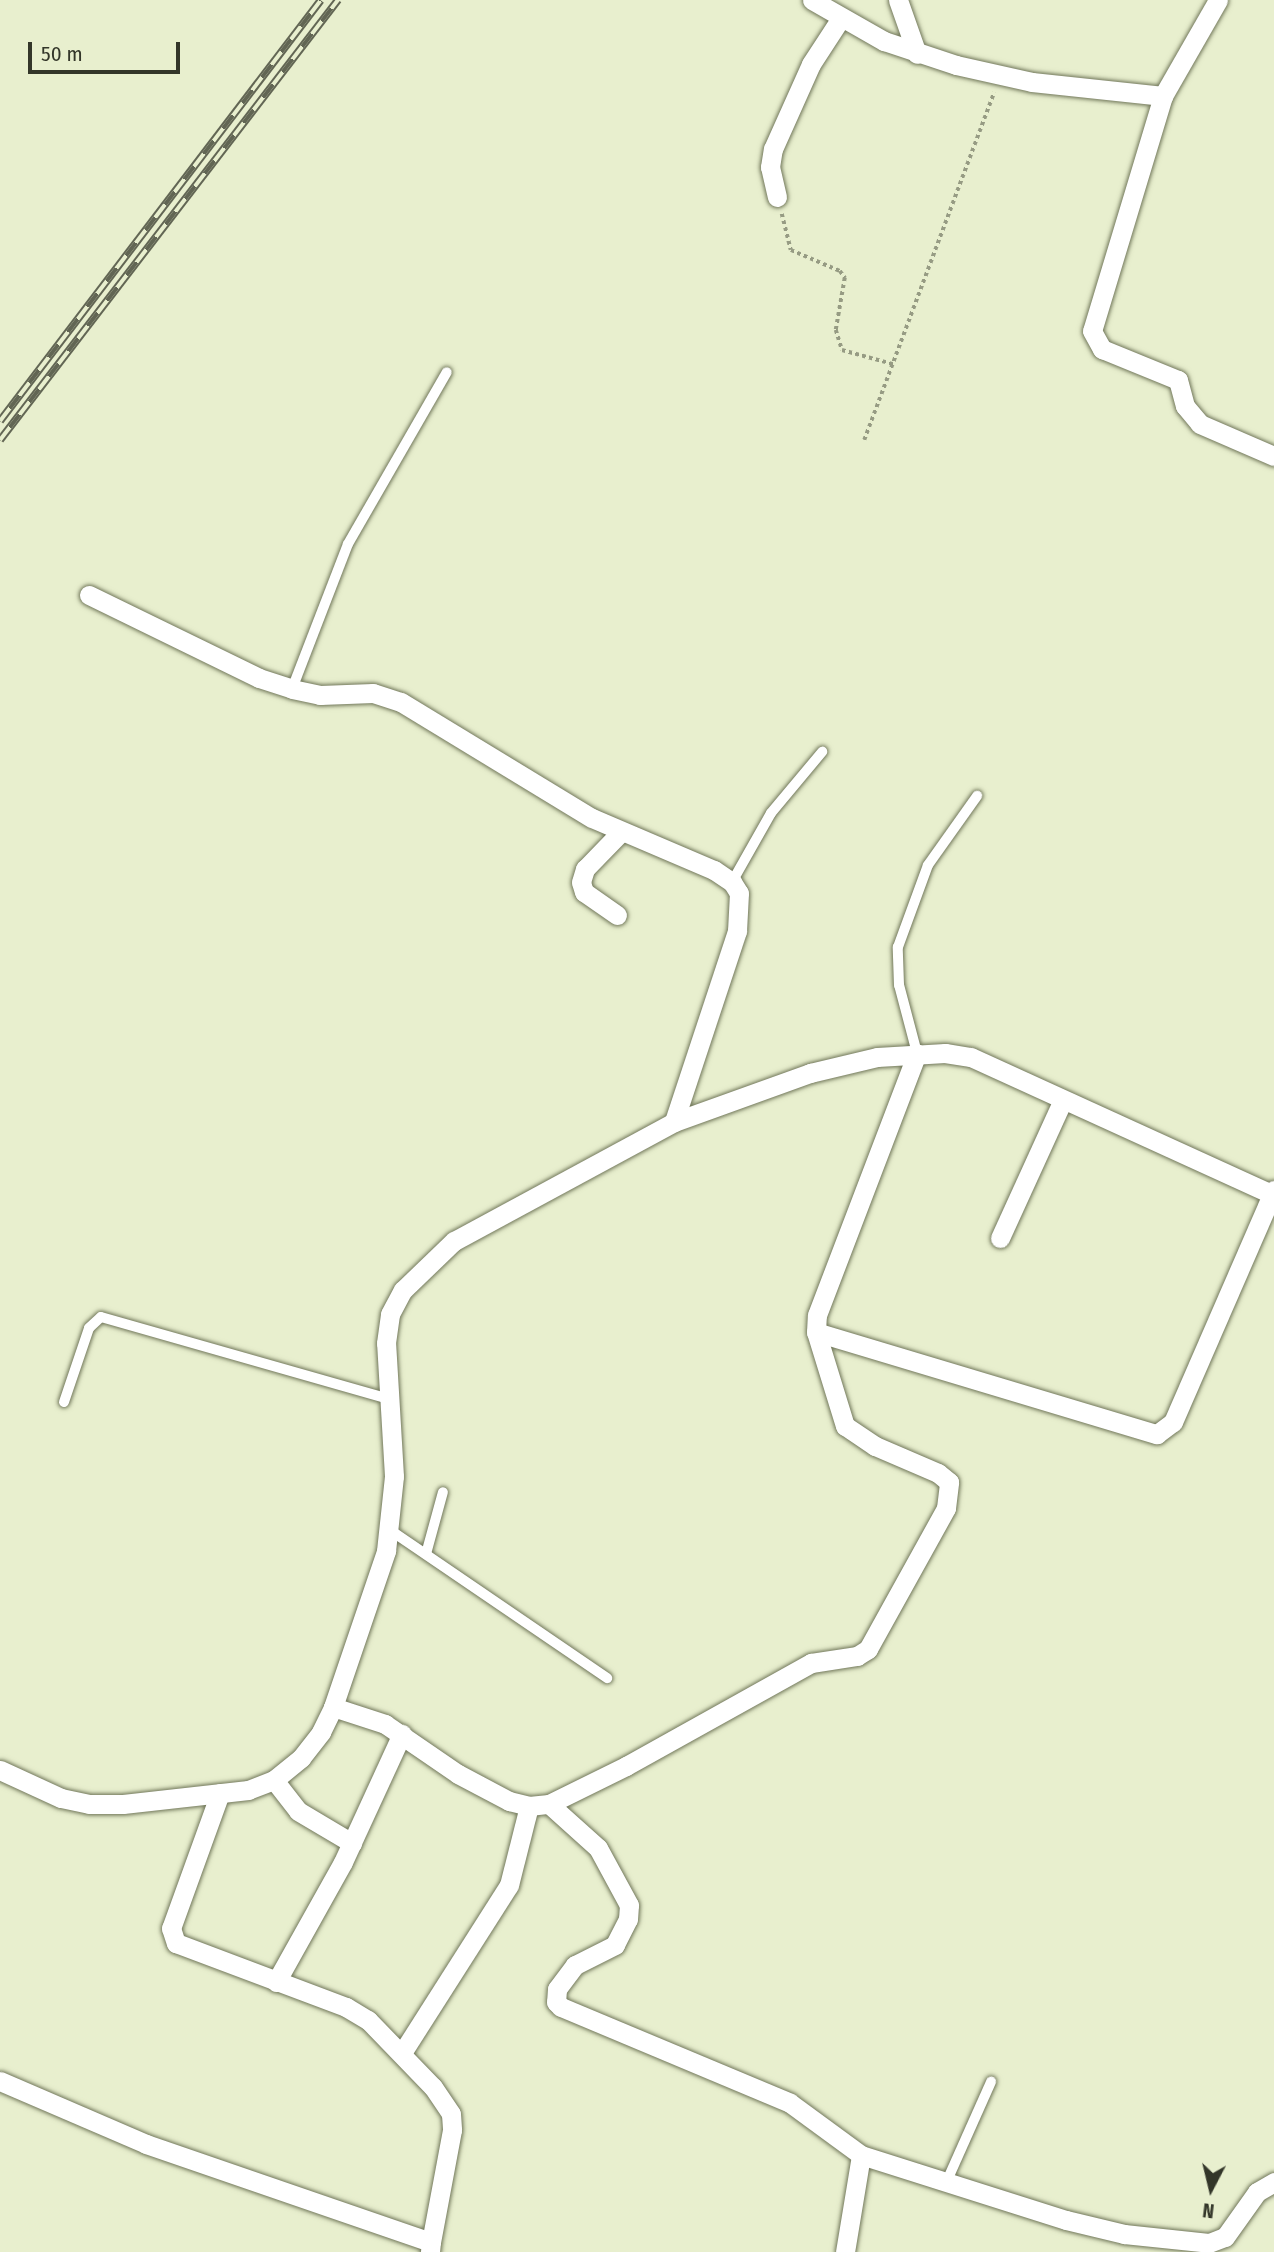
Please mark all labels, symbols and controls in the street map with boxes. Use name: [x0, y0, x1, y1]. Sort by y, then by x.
scale bar: [32, 28, 184, 72]
text: 50 m: [41, 41, 83, 67]
north arrow: [1176, 2154, 1246, 2224]
text: N: [1201, 2198, 1215, 2222]

